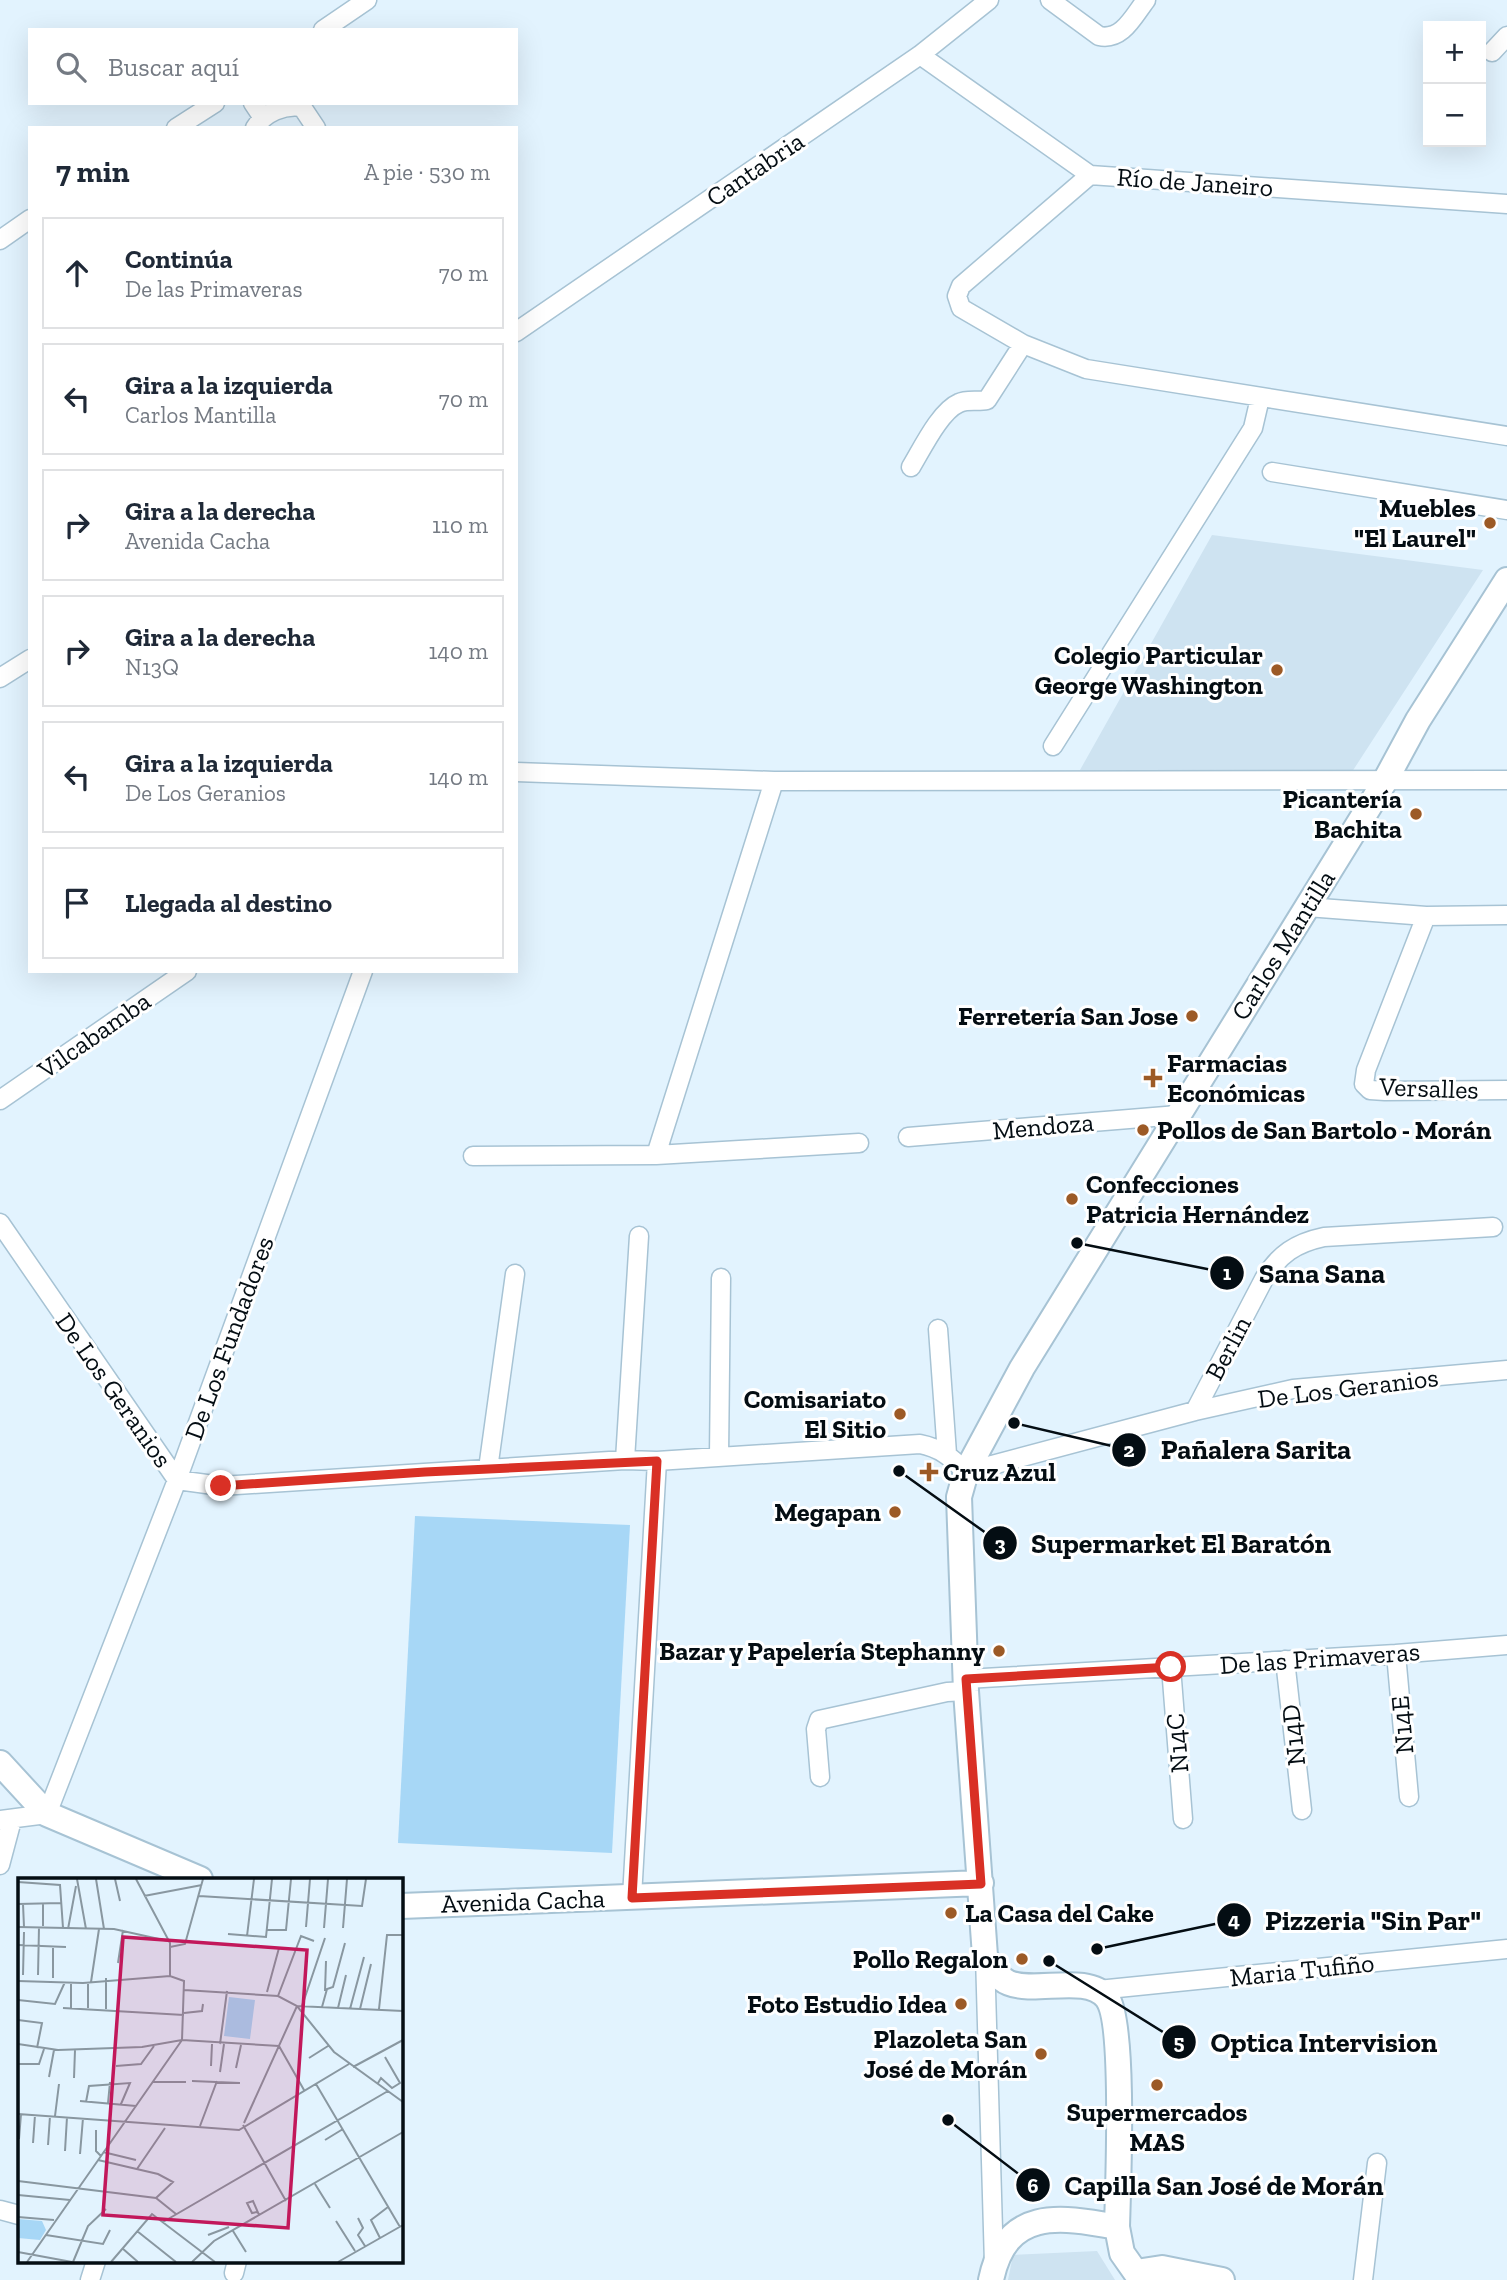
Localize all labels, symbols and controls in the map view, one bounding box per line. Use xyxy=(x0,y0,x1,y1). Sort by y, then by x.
map controls xyxy=(1423,21,1486,147)
button: + xyxy=(1423,21,1486,84)
search box xyxy=(28,28,518,105)
icon: search xyxy=(52,48,90,86)
text: Buscar aquí xyxy=(108,51,239,83)
button: − xyxy=(1423,84,1486,147)
street label: Cantabria xyxy=(700,124,810,213)
text: 7 min xyxy=(56,154,130,190)
text: A pie · 530 m xyxy=(364,158,490,186)
street label: Río de Janeiro xyxy=(1116,161,1274,203)
text: Continúa xyxy=(125,243,233,275)
icon: ahead xyxy=(58,254,96,292)
text: 70 m xyxy=(439,259,488,287)
text: De las Primaveras xyxy=(125,275,303,303)
text: Gira a la izquierda xyxy=(125,369,333,401)
icon: left xyxy=(58,380,96,418)
text: 70 m xyxy=(439,385,488,413)
text: Carlos Mantilla xyxy=(125,401,276,429)
place label: Muebles "El Laurel" xyxy=(1354,492,1476,554)
text: Gira a la derecha xyxy=(125,495,315,527)
icon: right xyxy=(58,506,96,544)
text: 110 m xyxy=(432,511,488,539)
marker: Muebles "El Laurel" xyxy=(1482,515,1498,531)
text: Avenida Cacha xyxy=(125,527,270,555)
text: Gira a la derecha xyxy=(125,621,315,653)
icon: right xyxy=(58,632,96,670)
text: 140 m xyxy=(428,637,488,665)
place label: Colegio Particular George Washington xyxy=(1035,639,1264,701)
text: N13Q xyxy=(125,653,179,681)
marker: Colegio Particular George Washington xyxy=(1269,662,1285,678)
text: Gira a la izquierda xyxy=(125,747,333,779)
icon: left xyxy=(58,758,96,796)
text: 140 m xyxy=(428,763,488,791)
text: De Los Geranios xyxy=(125,779,286,807)
place label: Picantería Bachita xyxy=(1283,783,1402,845)
marker: Picantería Bachita xyxy=(1408,806,1424,822)
street label: Carlos Mantilla xyxy=(1224,864,1342,1026)
icon: arrive xyxy=(58,884,96,922)
text: Llegada al destino xyxy=(125,887,332,919)
street label: Vilcabamba xyxy=(31,984,157,1086)
place label: Ferretería San Jose xyxy=(958,1000,1178,1032)
marker: Ferretería San Jose xyxy=(1184,1008,1200,1024)
place label: Farmacias Económicas xyxy=(1167,1047,1305,1109)
marker: Farmacias Económicas xyxy=(1145,1070,1161,1086)
street label: Versalles xyxy=(1378,1070,1479,1106)
street label: Mendoza xyxy=(991,1106,1095,1146)
place label: Pollos de San Bartolo - Morán xyxy=(1157,1114,1492,1146)
marker: Pollos de San Bartolo - Morán xyxy=(1135,1122,1151,1138)
place label: Confecciones Patricia Hernández xyxy=(1086,1168,1309,1230)
marker: Confecciones Patricia Hernández xyxy=(1064,1191,1080,1207)
street label: De Los Fundadores xyxy=(177,1232,281,1444)
callout: Sana Sana xyxy=(1210,1248,1399,1297)
text: Sana Sana xyxy=(1259,1257,1385,1290)
text: 1 xyxy=(1223,1260,1232,1285)
street label: De Los Geranios xyxy=(49,1306,179,1474)
street label: Berlin xyxy=(1198,1310,1258,1385)
street label: De Los Geranios xyxy=(1256,1361,1440,1415)
place label: Comisariato El Sitio xyxy=(744,1383,886,1445)
marker: Comisariato El Sitio xyxy=(892,1406,908,1422)
callout: Pañalera Sarita xyxy=(1111,1425,1365,1474)
text: Pañalera Sarita xyxy=(1161,1433,1351,1466)
text: 2 xyxy=(1123,1437,1135,1462)
place label: Cruz Azul xyxy=(943,1456,1056,1488)
marker: Cruz Azul xyxy=(921,1464,937,1480)
route end xyxy=(205,1470,236,1501)
place label: Megapan xyxy=(774,1496,882,1528)
marker: Megapan xyxy=(887,1504,903,1520)
callout: Supermarket El Baratón xyxy=(982,1519,1346,1568)
text: Supermarket El Baratón xyxy=(1031,1527,1332,1560)
text: 3 xyxy=(994,1531,1006,1556)
place label: Bazar y Papelería Stephanny xyxy=(659,1635,985,1667)
street label: De las Primaveras xyxy=(1219,1635,1421,1681)
marker: Bazar y Papelería Stephanny xyxy=(991,1643,1007,1659)
route start xyxy=(1155,1651,1186,1682)
street label: N14E xyxy=(1384,1694,1420,1756)
street label: N14D xyxy=(1274,1703,1312,1767)
street label: N14C xyxy=(1158,1712,1196,1774)
inset map xyxy=(18,1878,402,2262)
street label: Avenida Cacha xyxy=(440,1882,606,1920)
callout: Pizzeria "Sin Par" xyxy=(1216,1896,1495,1945)
place label: La Casa del Cake xyxy=(965,1897,1154,1929)
text: Pizzeria "Sin Par" xyxy=(1265,1904,1481,1937)
marker: La Casa del Cake xyxy=(943,1905,959,1921)
text: 4 xyxy=(1228,1907,1240,1932)
place label: Pollo Regalon xyxy=(853,1943,1009,1975)
street label: Maria Tufiño xyxy=(1228,1947,1376,1993)
marker: Pollo Regalon xyxy=(1014,1951,1030,1967)
place label: Foto Estudio Idea xyxy=(747,1988,947,2020)
marker: Foto Estudio Idea xyxy=(953,1996,969,2012)
callout: Optica Intervision xyxy=(1162,2018,1452,2067)
place label: Plazoleta San José de Morán xyxy=(863,2023,1028,2085)
text: Optica Intervision xyxy=(1211,2026,1438,2059)
text: 5 xyxy=(1174,2029,1185,2054)
marker: Plazoleta San José de Morán xyxy=(1033,2046,1049,2062)
marker: Supermercados MAS xyxy=(1149,2077,1165,2093)
place label: Supermercados MAS xyxy=(1066,2096,1248,2158)
callout: Capilla San José de Morán xyxy=(1015,2161,1398,2210)
text: Capilla San José de Morán xyxy=(1064,2169,1384,2202)
text: 6 xyxy=(1027,2173,1039,2198)

